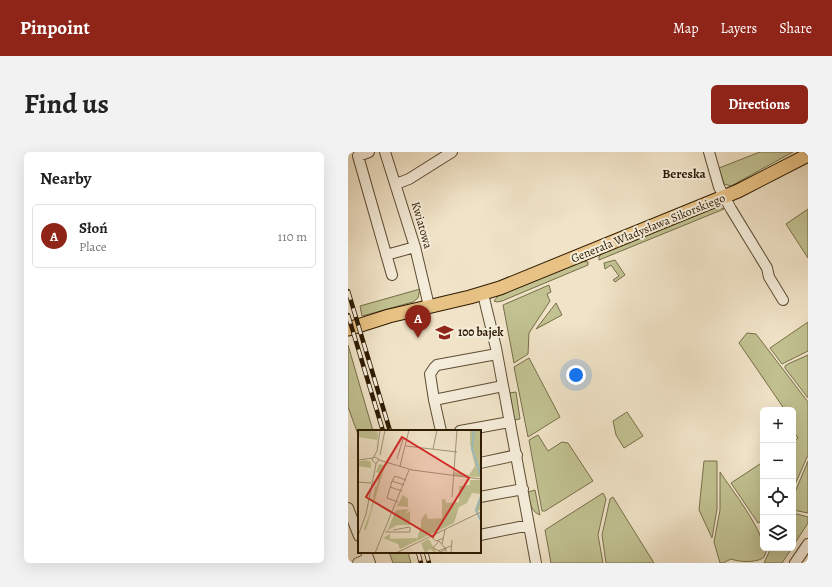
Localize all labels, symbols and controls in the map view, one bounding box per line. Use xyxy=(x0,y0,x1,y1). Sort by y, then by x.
text: Pinpoint xyxy=(20,15,90,41)
text: Map xyxy=(673,19,699,38)
text: Layers xyxy=(721,19,757,38)
text: Share xyxy=(779,19,812,38)
text: Find us xyxy=(24,85,109,123)
button: Directions xyxy=(711,85,808,124)
district label: Bereska xyxy=(662,165,706,182)
text: Nearby xyxy=(40,167,91,190)
street label: Generała Władysława Sikorskiego xyxy=(568,190,728,266)
street label: Kwiatowa xyxy=(408,200,436,251)
text: Słoń xyxy=(79,218,108,238)
text: A xyxy=(50,228,58,245)
text: 110 m xyxy=(278,228,307,245)
text: Place xyxy=(79,238,107,255)
pin: A xyxy=(405,305,431,338)
school or university icon: 100 bajek xyxy=(435,322,455,342)
place label: 100 bajek xyxy=(458,324,504,340)
your location xyxy=(566,365,586,385)
map controls xyxy=(760,407,796,551)
button: + xyxy=(760,407,796,443)
inset map xyxy=(358,430,481,553)
button: − xyxy=(760,443,796,479)
button: locate xyxy=(760,479,796,515)
button: layers xyxy=(760,515,796,551)

